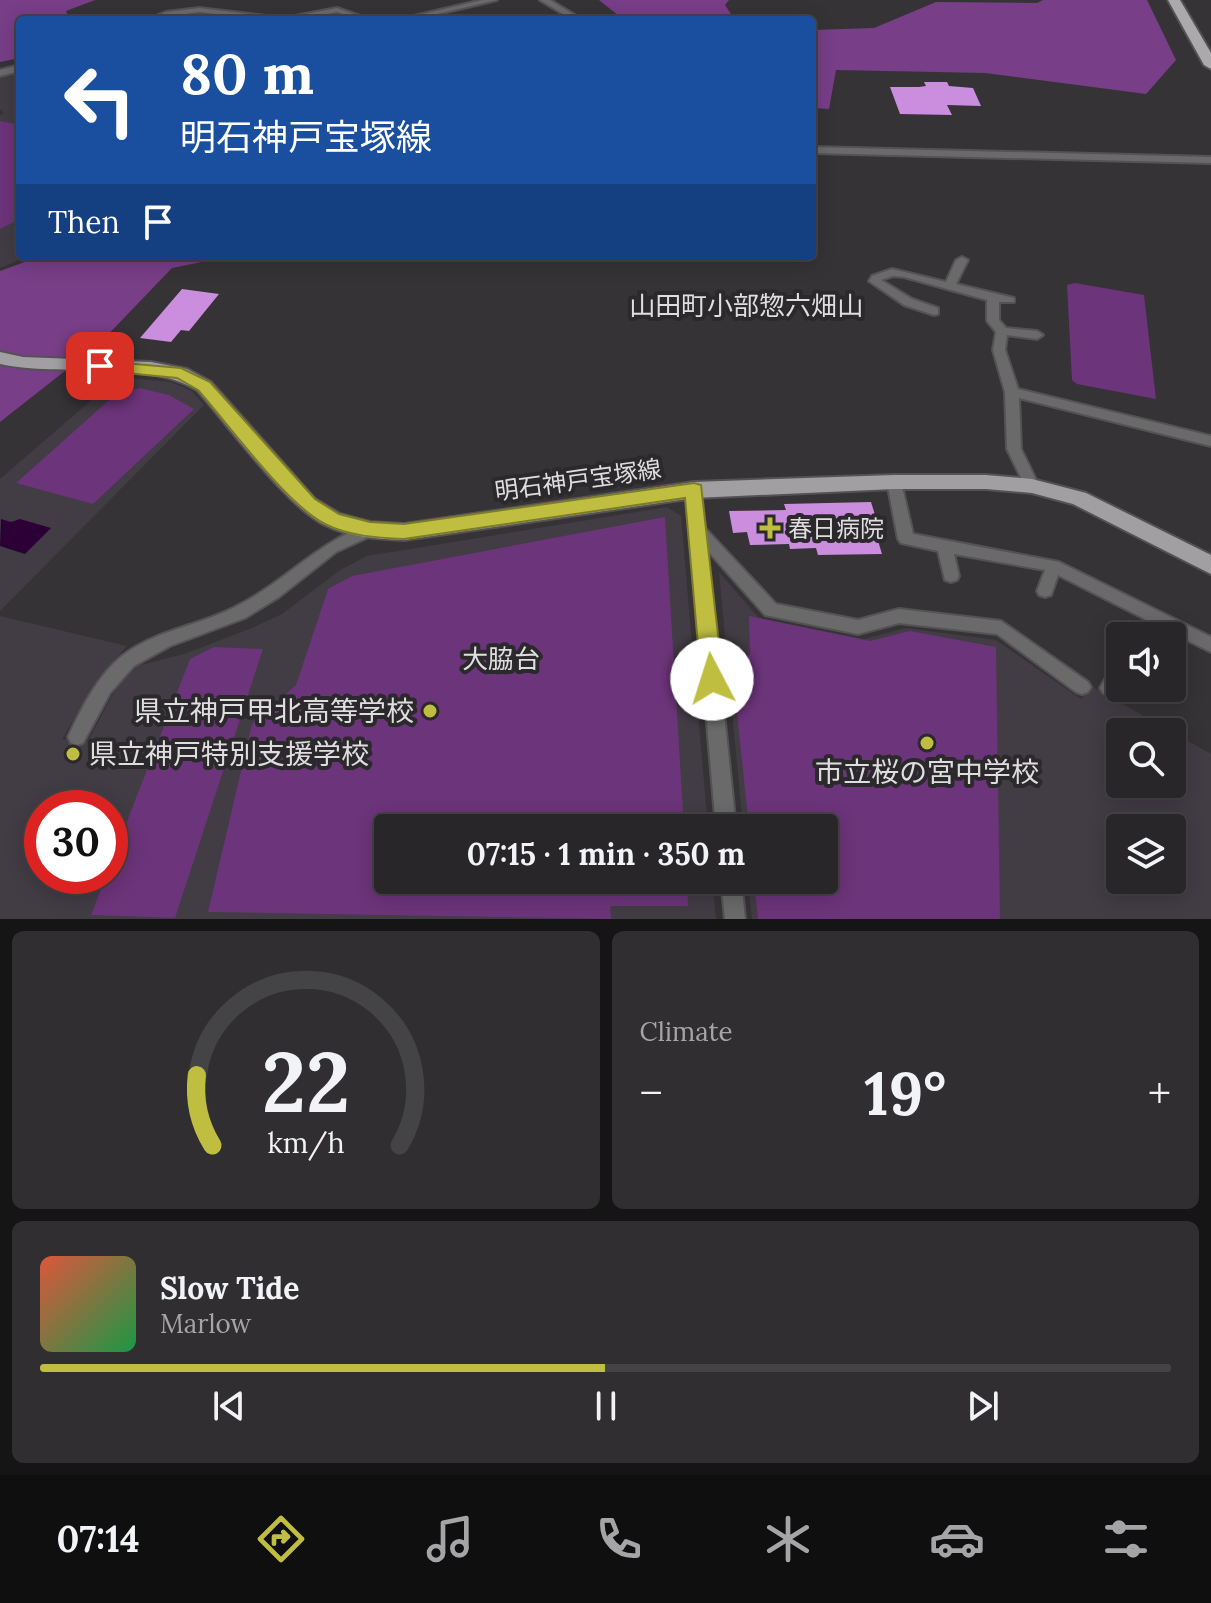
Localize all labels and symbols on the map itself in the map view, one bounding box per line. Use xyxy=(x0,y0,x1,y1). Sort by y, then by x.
district label: 山田町小部惣六畑山 xyxy=(629,289,863,322)
pin xyxy=(66,332,134,400)
street label: 明石神戸宝塚線 xyxy=(493,453,663,507)
place label: 春日病院 xyxy=(788,513,884,544)
marker: 春日病院 xyxy=(759,517,781,539)
position arrow xyxy=(670,637,754,721)
district label: 大脇台 xyxy=(462,642,540,675)
place label: 県立神戸甲北高等学校 xyxy=(134,693,414,729)
marker: 県立神戸甲北高等学校 xyxy=(421,702,439,720)
marker: 市立桜の宮中学校 xyxy=(918,734,936,752)
place label: 県立神戸特別支援学校 xyxy=(89,736,369,772)
marker: 県立神戸特別支援学校 xyxy=(64,745,82,763)
place label: 市立桜の宮中学校 xyxy=(815,754,1039,790)
speed limit sign: 30 xyxy=(24,790,128,894)

